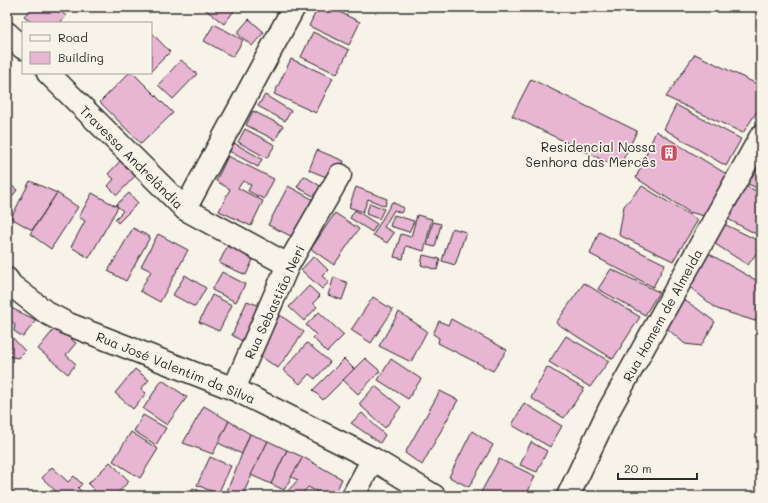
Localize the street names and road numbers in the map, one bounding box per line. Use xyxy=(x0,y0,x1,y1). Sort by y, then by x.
street label: Travessa Andrelândia xyxy=(77,102,187,212)
street label: Rua Sebastião Neri xyxy=(240,242,308,362)
street label: Rua Homem de Almeida xyxy=(618,246,706,384)
street label: Rua José Valentim da Silva xyxy=(94,327,258,407)

